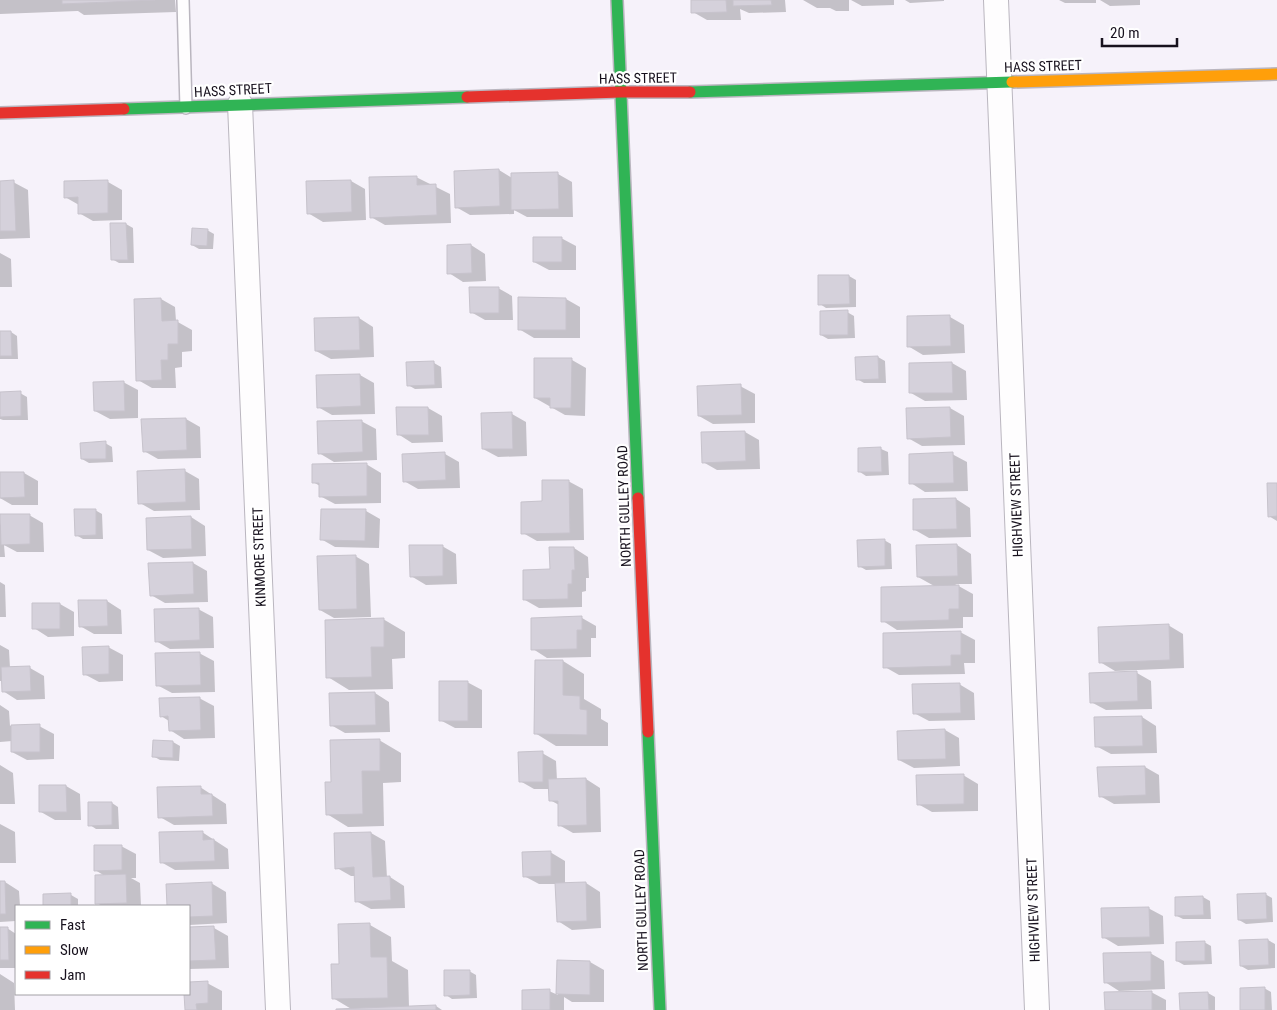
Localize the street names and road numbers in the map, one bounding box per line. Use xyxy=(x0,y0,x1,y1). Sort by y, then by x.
street label: HASS STREET xyxy=(1004,57,1082,75)
street label: HASS STREET xyxy=(599,69,677,87)
street label: HASS STREET xyxy=(194,80,272,100)
street label: NORTH GULLEY ROAD xyxy=(614,445,634,567)
street label: HIGHVIEW STREET xyxy=(1006,452,1026,558)
street label: KINMORE STREET xyxy=(249,507,269,607)
street label: NORTH GULLEY ROAD xyxy=(631,849,651,971)
street label: HIGHVIEW STREET xyxy=(1023,857,1043,963)

